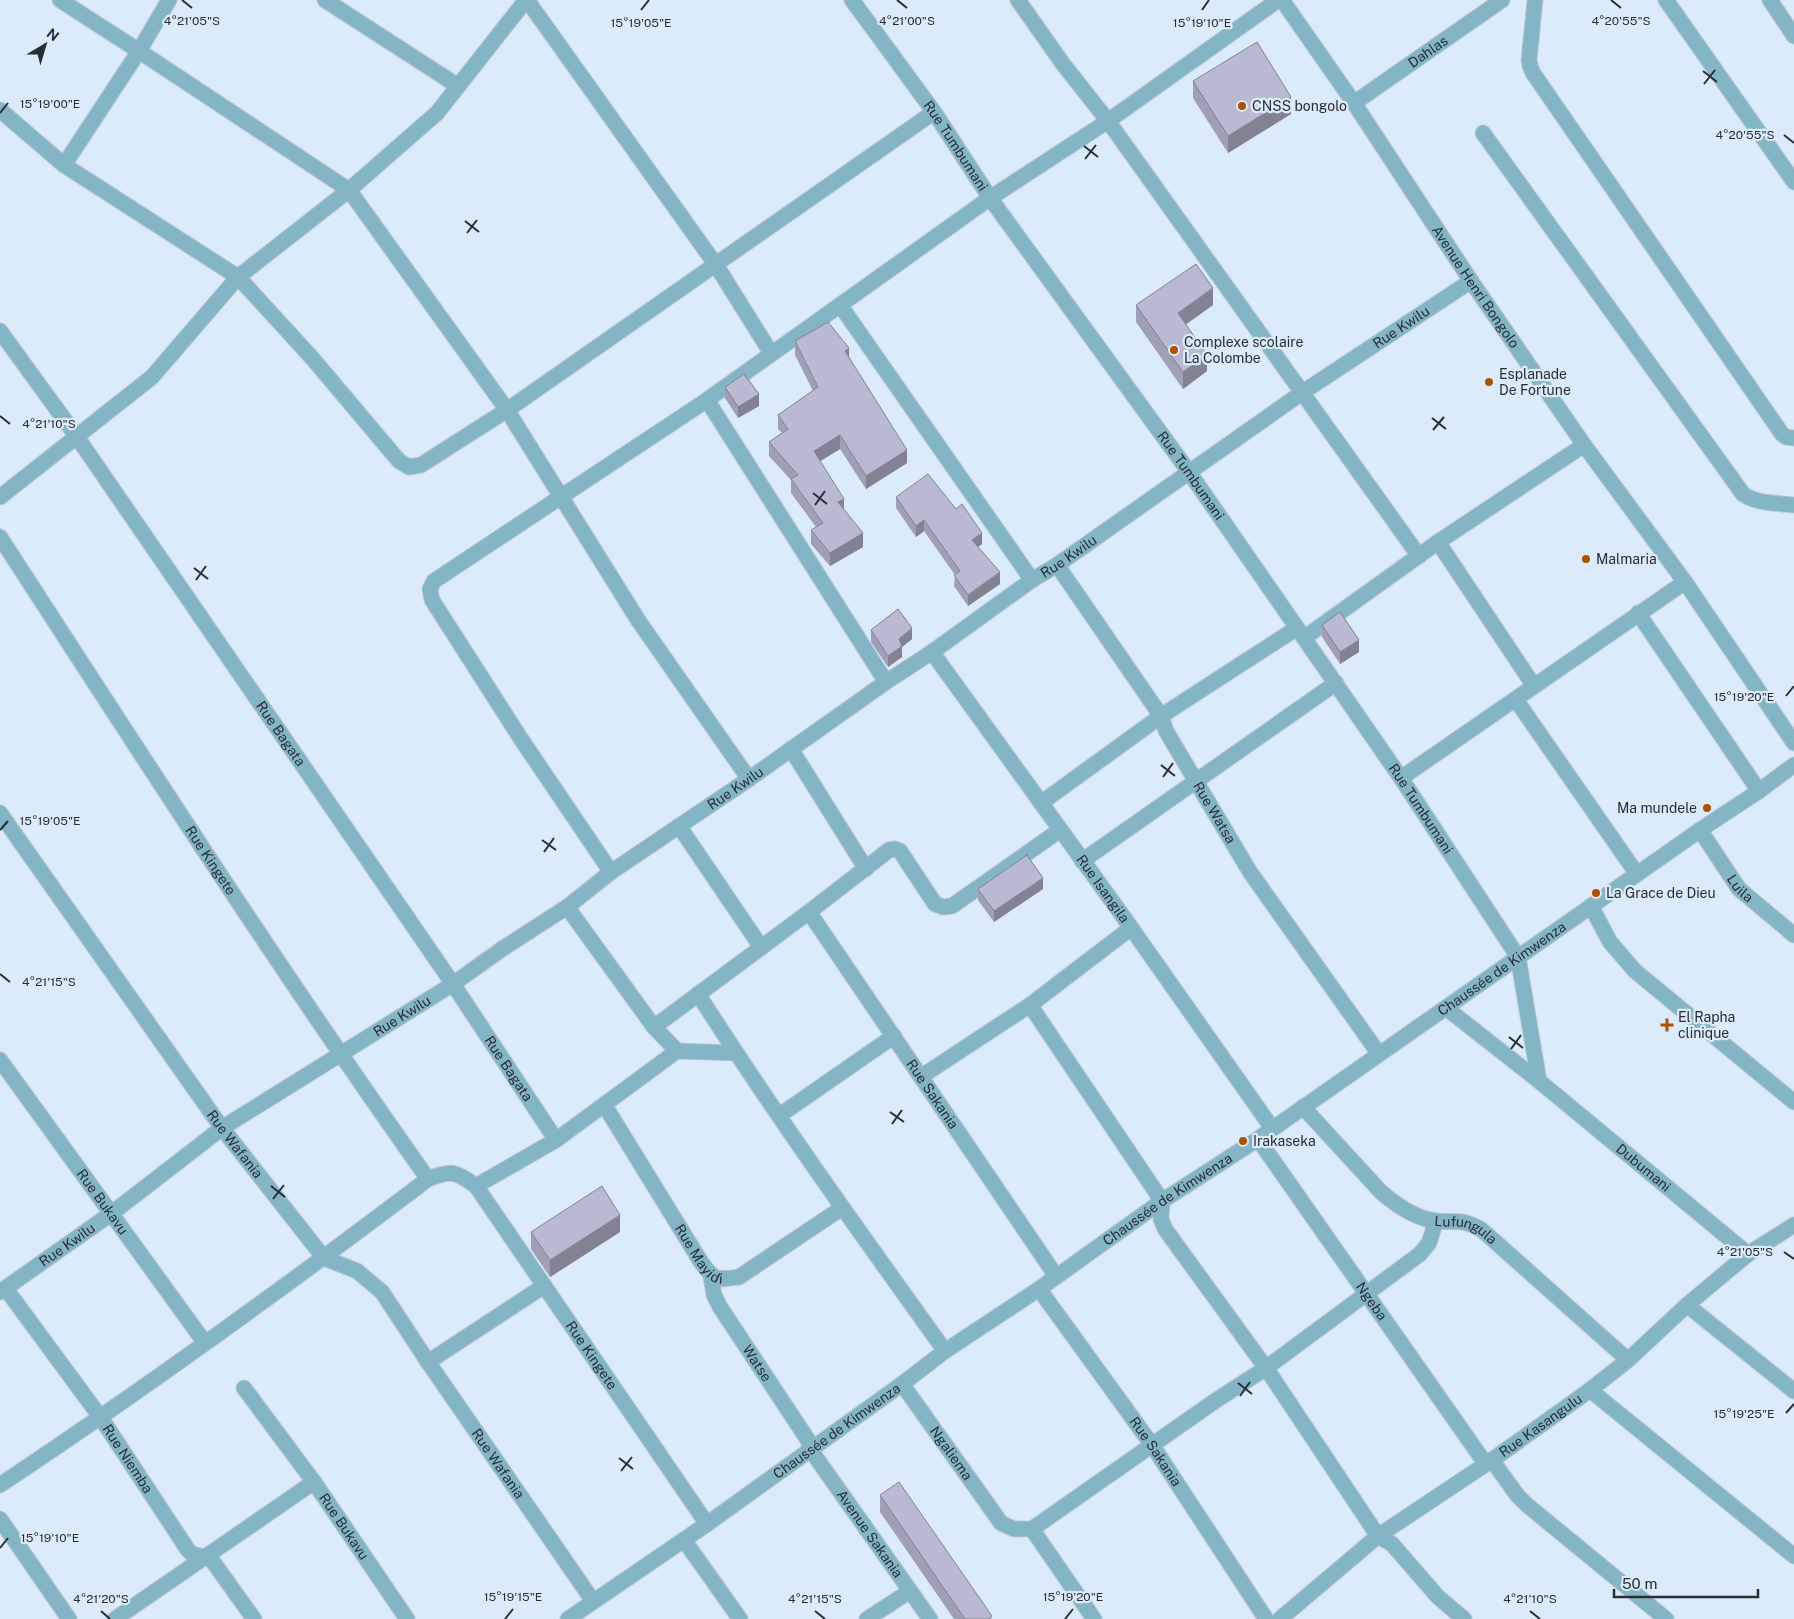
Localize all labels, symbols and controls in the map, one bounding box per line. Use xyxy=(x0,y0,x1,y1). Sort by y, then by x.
text: 4°21'05"S xyxy=(164,14,220,28)
text: 4°21'00"S xyxy=(879,14,935,28)
text: 4°20'55"S xyxy=(1591,14,1651,28)
text: 15°19'05"E xyxy=(610,16,672,30)
text: 15°19'10"E xyxy=(1173,16,1231,30)
north arrow xyxy=(20,20,70,70)
text: N xyxy=(44,25,62,44)
street label: Dahlas xyxy=(1405,32,1451,71)
text: 15°19'00"E xyxy=(20,97,80,111)
street label: Rue Tumbumani xyxy=(920,98,991,194)
place label: CNSS bongolo xyxy=(1252,98,1347,114)
marker: CNSS bongolo xyxy=(1236,100,1248,112)
text: 4°20'55"S xyxy=(1715,128,1775,142)
street label: Avenue Henri Bongolo xyxy=(1429,223,1523,351)
street label: Rue Kwilu xyxy=(1370,303,1432,352)
place label: Complexe scolaire La Colombe xyxy=(1184,334,1304,366)
marker: Complexe scolaire La Colombe xyxy=(1168,344,1180,356)
place label: Esplanade De Fortune xyxy=(1499,366,1571,398)
marker: Esplanade De Fortune xyxy=(1483,376,1495,388)
text: 4°21'10"S xyxy=(22,417,76,431)
street label: Rue Tumbumani xyxy=(1154,428,1228,523)
street label: Rue Kwilu xyxy=(1038,532,1100,581)
place label: Malmaria xyxy=(1596,551,1657,567)
marker: Malmaria xyxy=(1580,553,1592,565)
text: 15°19'20"E xyxy=(1714,690,1774,704)
street label: Rue Bagata xyxy=(253,698,309,769)
street label: Rue Tumbumani xyxy=(1386,761,1456,857)
street label: Rue Kwilu xyxy=(704,763,766,813)
street label: Rue Watsa xyxy=(1190,779,1239,846)
place label: Ma mundele xyxy=(1617,800,1697,816)
marker: Ma mundele xyxy=(1701,802,1713,814)
text: 15°19'05"E xyxy=(19,814,81,828)
street label: Rue Kingete xyxy=(182,823,239,898)
street label: Rue Isangila xyxy=(1073,852,1133,926)
street label: Luila xyxy=(1724,872,1757,906)
place label: La Grace de Dieu xyxy=(1606,885,1716,901)
marker: La Grace de Dieu xyxy=(1590,887,1602,899)
street label: Chaussée de Kimwenza xyxy=(1434,918,1569,1019)
text: 4°21'15"S xyxy=(22,975,76,989)
street label: Rue Kwilu xyxy=(370,992,433,1040)
place label: El Rapha clinique xyxy=(1678,1009,1735,1041)
marker: El Rapha clinique xyxy=(1660,1018,1674,1032)
street label: Rue Bagata xyxy=(481,1033,536,1104)
street label: Rue Sakania xyxy=(903,1056,962,1132)
street label: Rue Wafania xyxy=(204,1107,266,1181)
place label: Irakaseka xyxy=(1253,1133,1316,1149)
marker: Irakaseka xyxy=(1237,1135,1249,1147)
street label: Dubumani xyxy=(1613,1140,1674,1195)
street label: Chaussée de Kimwenza xyxy=(1100,1150,1235,1249)
street label: Rue Bukavu xyxy=(74,1166,132,1238)
street label: Lufungula xyxy=(1434,1213,1500,1248)
street label: Rue Kwilu xyxy=(36,1220,98,1270)
street label: Rue Mayidi xyxy=(672,1221,723,1287)
text: 4°21'05"S xyxy=(1717,1245,1773,1259)
street label: Ngeba xyxy=(1353,1279,1390,1323)
street label: Rue Kingete xyxy=(563,1318,621,1393)
street label: Watse xyxy=(739,1342,775,1385)
street label: Chaussée de Kimwenza xyxy=(770,1380,903,1482)
street label: Rue Kasangulu xyxy=(1496,1390,1585,1460)
text: 15°19'25"E xyxy=(1714,1407,1774,1421)
street label: Rue Sakania xyxy=(1126,1414,1185,1489)
street label: Rue Niemba xyxy=(99,1421,156,1496)
street label: Ngaliema xyxy=(927,1423,976,1483)
street label: Rue Wafania xyxy=(468,1426,528,1502)
street label: Avenue Sakania xyxy=(833,1487,906,1580)
street label: Rue Bukavu xyxy=(316,1490,372,1563)
text: 15°19'10"E xyxy=(21,1531,79,1545)
scale bar xyxy=(1614,1566,1758,1598)
text: 50 m xyxy=(1622,1575,1657,1592)
text: 15°19'15"E xyxy=(484,1590,542,1604)
text: 15°19'20"E xyxy=(1043,1590,1103,1604)
text: 4°21'20"S xyxy=(73,1592,129,1606)
text: 4°21'15"S xyxy=(788,1592,842,1606)
text: 4°21'10"S xyxy=(1503,1592,1557,1606)

